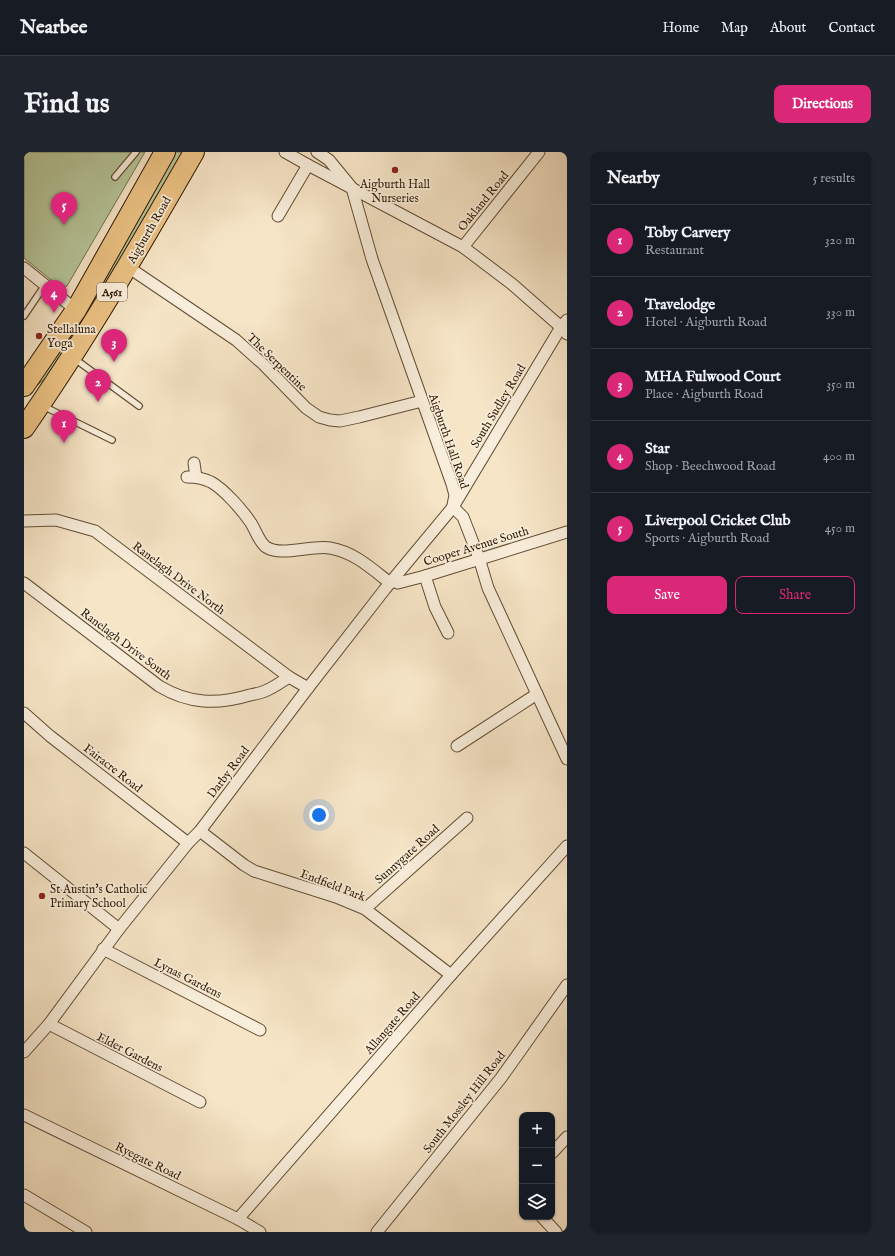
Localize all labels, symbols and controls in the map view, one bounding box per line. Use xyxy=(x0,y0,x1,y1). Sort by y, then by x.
text: Nearbee xyxy=(20,16,87,40)
text: Home xyxy=(663,19,699,37)
text: Map xyxy=(721,19,748,37)
text: About xyxy=(770,19,806,37)
text: Contact xyxy=(828,19,875,37)
button: Directions xyxy=(774,85,871,123)
text: Find us xyxy=(24,87,110,122)
marker: Aigburth Hall Nurseries xyxy=(390,165,400,175)
street label: Oakland Road xyxy=(455,168,512,234)
text: Nearby xyxy=(607,168,660,189)
text: 5 results xyxy=(813,170,855,187)
place label: Aigburth Hall Nurseries xyxy=(359,177,431,206)
pin: 5 xyxy=(51,192,77,225)
street label: Aigburth Road xyxy=(124,193,175,267)
text: Toby Carvery xyxy=(645,223,730,242)
text: 1 xyxy=(618,232,622,249)
text: 320 m xyxy=(825,232,855,249)
text: Restaurant xyxy=(645,242,704,259)
pin: 4 xyxy=(41,280,67,313)
road number: A561 xyxy=(97,283,127,301)
text: Travelodge xyxy=(645,295,715,314)
text: 2 xyxy=(617,304,623,321)
text: 330 m xyxy=(826,304,855,321)
text: Hotel · Aigburth Road xyxy=(645,314,767,331)
place label: Stellaluna Yoga xyxy=(47,322,96,351)
pin: 3 xyxy=(101,329,127,362)
street label: The Serpentine xyxy=(243,330,310,396)
marker: Stellaluna Yoga xyxy=(34,331,44,341)
street label: South Sudley Road xyxy=(468,361,530,451)
text: MHA Fulwood Court xyxy=(645,367,781,386)
pin: 2 xyxy=(85,369,111,402)
text: 3 xyxy=(618,376,622,393)
text: 350 m xyxy=(826,376,855,393)
text: Place · Aigburth Road xyxy=(645,386,763,403)
street label: Aigburth Hall Road xyxy=(425,391,472,491)
pin: 1 xyxy=(51,410,77,443)
text: Star xyxy=(645,439,670,458)
text: 4 xyxy=(617,448,623,465)
text: 400 m xyxy=(823,448,855,465)
text: Shop · Beechwood Road xyxy=(645,458,776,475)
text: Liverpool Cricket Club xyxy=(645,511,791,530)
text: 5 xyxy=(618,520,622,537)
text: 450 m xyxy=(825,520,855,537)
street label: Cooper Avenue South xyxy=(422,523,531,571)
text: Sports · Aigburth Road xyxy=(645,530,769,547)
street label: Ranelagh Drive North xyxy=(129,539,228,618)
button: Save xyxy=(607,576,727,614)
button: Share xyxy=(735,576,855,614)
street label: Ranelagh Drive South xyxy=(77,605,175,684)
street label: Fairacre Road xyxy=(80,741,145,796)
street label: Darby Road xyxy=(204,743,253,801)
your location xyxy=(309,805,329,825)
street label: Sunnygate Road xyxy=(372,821,443,887)
street label: Endfield Park xyxy=(298,866,368,905)
place label: St Austin's Catholic Primary School xyxy=(50,882,147,911)
marker: St Austin's Catholic Primary School xyxy=(37,891,47,901)
street label: Lynas Gardens xyxy=(151,955,224,1002)
street label: Allangate Road xyxy=(361,989,424,1058)
street label: Elder Gardens xyxy=(94,1029,165,1076)
street label: South Mossley Hill Road xyxy=(420,1048,509,1156)
map controls xyxy=(519,1112,555,1220)
button: + xyxy=(519,1112,555,1148)
street label: Ryegate Road xyxy=(113,1139,184,1184)
button: − xyxy=(519,1148,555,1184)
button: layers xyxy=(519,1184,555,1220)

